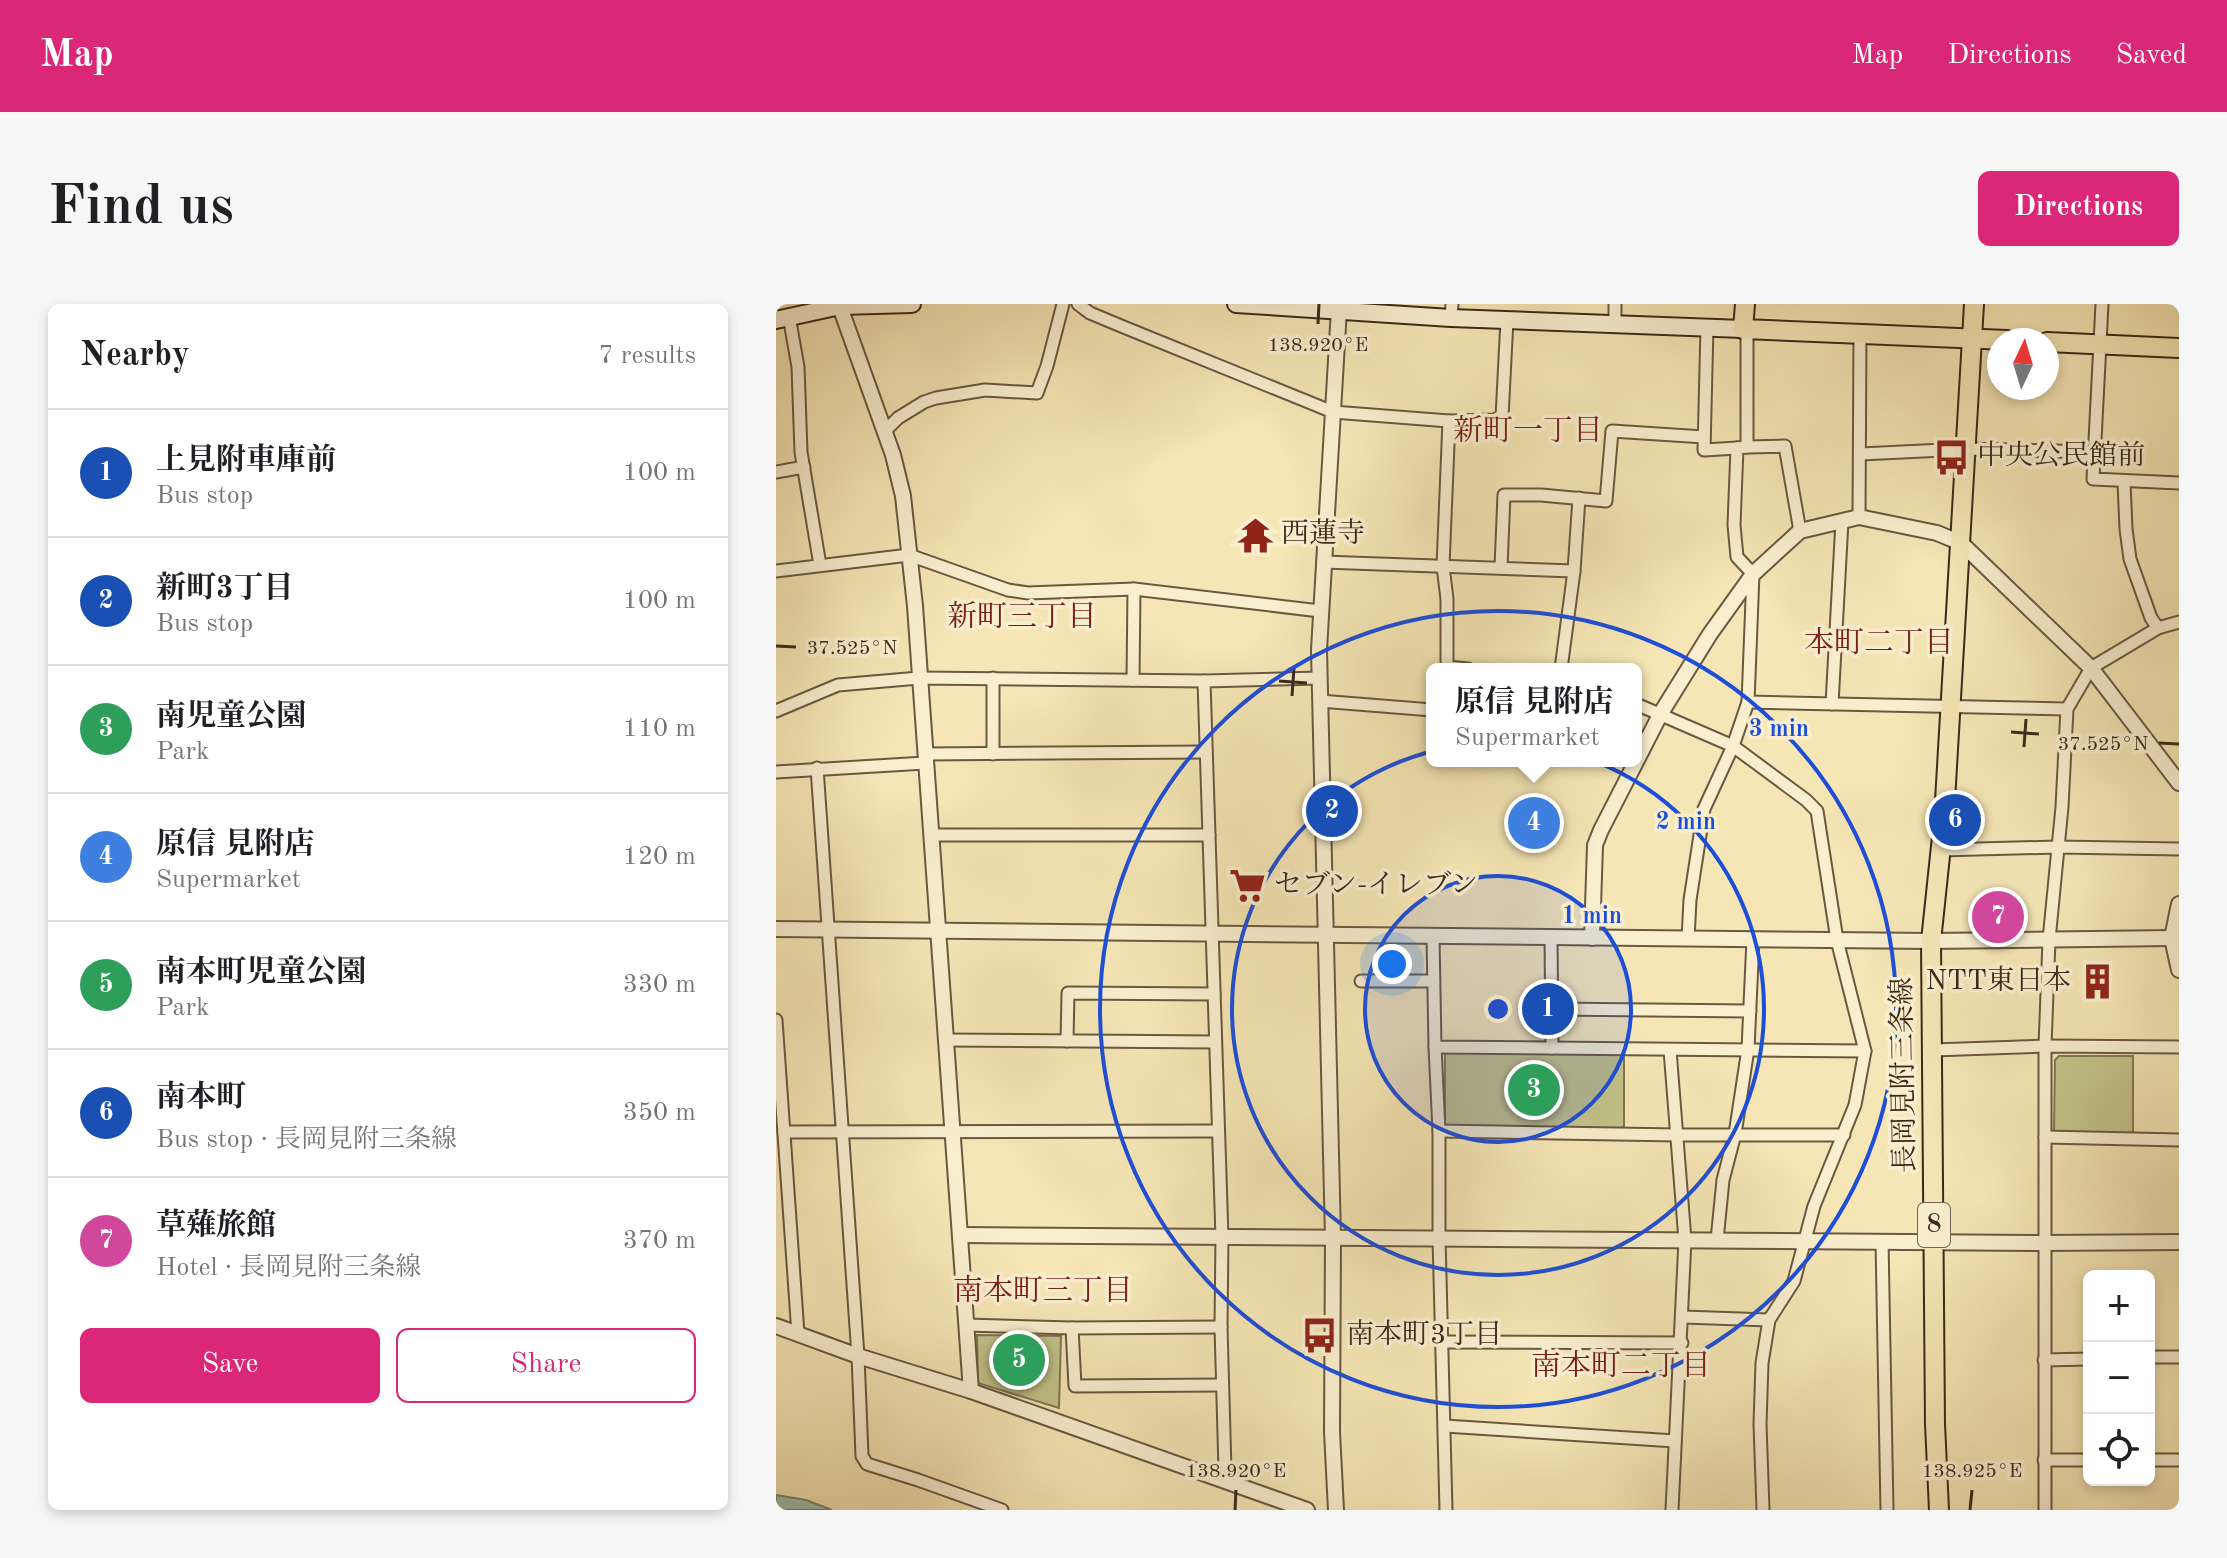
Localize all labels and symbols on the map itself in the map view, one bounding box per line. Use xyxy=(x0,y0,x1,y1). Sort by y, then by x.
north arrow xyxy=(1987,328,2059,400)
text: 138.920°E xyxy=(1268,336,1368,356)
district label: 新町一丁目 xyxy=(1453,415,1603,447)
bus stop icon: 中央公民館前 xyxy=(1932,438,1970,476)
place label: 中央公民館前 xyxy=(1977,440,2145,471)
temple icon: 西蓮寺 xyxy=(1236,516,1274,554)
place label: 西蓮寺 xyxy=(1281,518,1365,549)
district label: 新町三丁目 xyxy=(947,601,1097,633)
district label: 本町二丁目 xyxy=(1804,626,1954,659)
text: 37.525°N xyxy=(807,639,897,659)
text: 3 min xyxy=(1749,718,1809,742)
text: 37.525°N xyxy=(2058,735,2148,755)
pin: 2 xyxy=(1306,781,1358,841)
pin: 6 xyxy=(1929,790,1981,850)
pin: 4 xyxy=(1508,793,1560,853)
text: 2 min xyxy=(1656,811,1716,835)
supermarket icon: セブン-イレブン xyxy=(1229,867,1267,905)
place label: セブン-イレブン xyxy=(1274,870,1478,900)
pin: 7 xyxy=(1972,887,2024,947)
text: 1 min xyxy=(1562,905,1622,929)
your location xyxy=(1372,944,1412,984)
building icon: NTT東日本 xyxy=(2078,963,2116,1001)
place label: NTT東日本 xyxy=(1925,965,2071,996)
street label: 長岡見附三条線 xyxy=(1886,977,1921,1173)
pin: 1 xyxy=(1522,979,1574,1039)
centre of rings xyxy=(1484,995,1512,1023)
pin: 3 xyxy=(1508,1060,1560,1120)
road number: 8 xyxy=(1918,1203,1950,1247)
district label: 南本町三丁目 xyxy=(953,1274,1133,1307)
bus stop icon: 南本町3丁目 xyxy=(1301,1317,1339,1355)
place label: 南本町3丁目 xyxy=(1346,1319,1502,1350)
pin: 5 xyxy=(993,1330,1045,1390)
district label: 南本町二丁目 xyxy=(1531,1349,1711,1382)
text: 138.920°E xyxy=(1186,1462,1286,1482)
text: 138.925°E xyxy=(1922,1462,2022,1482)

